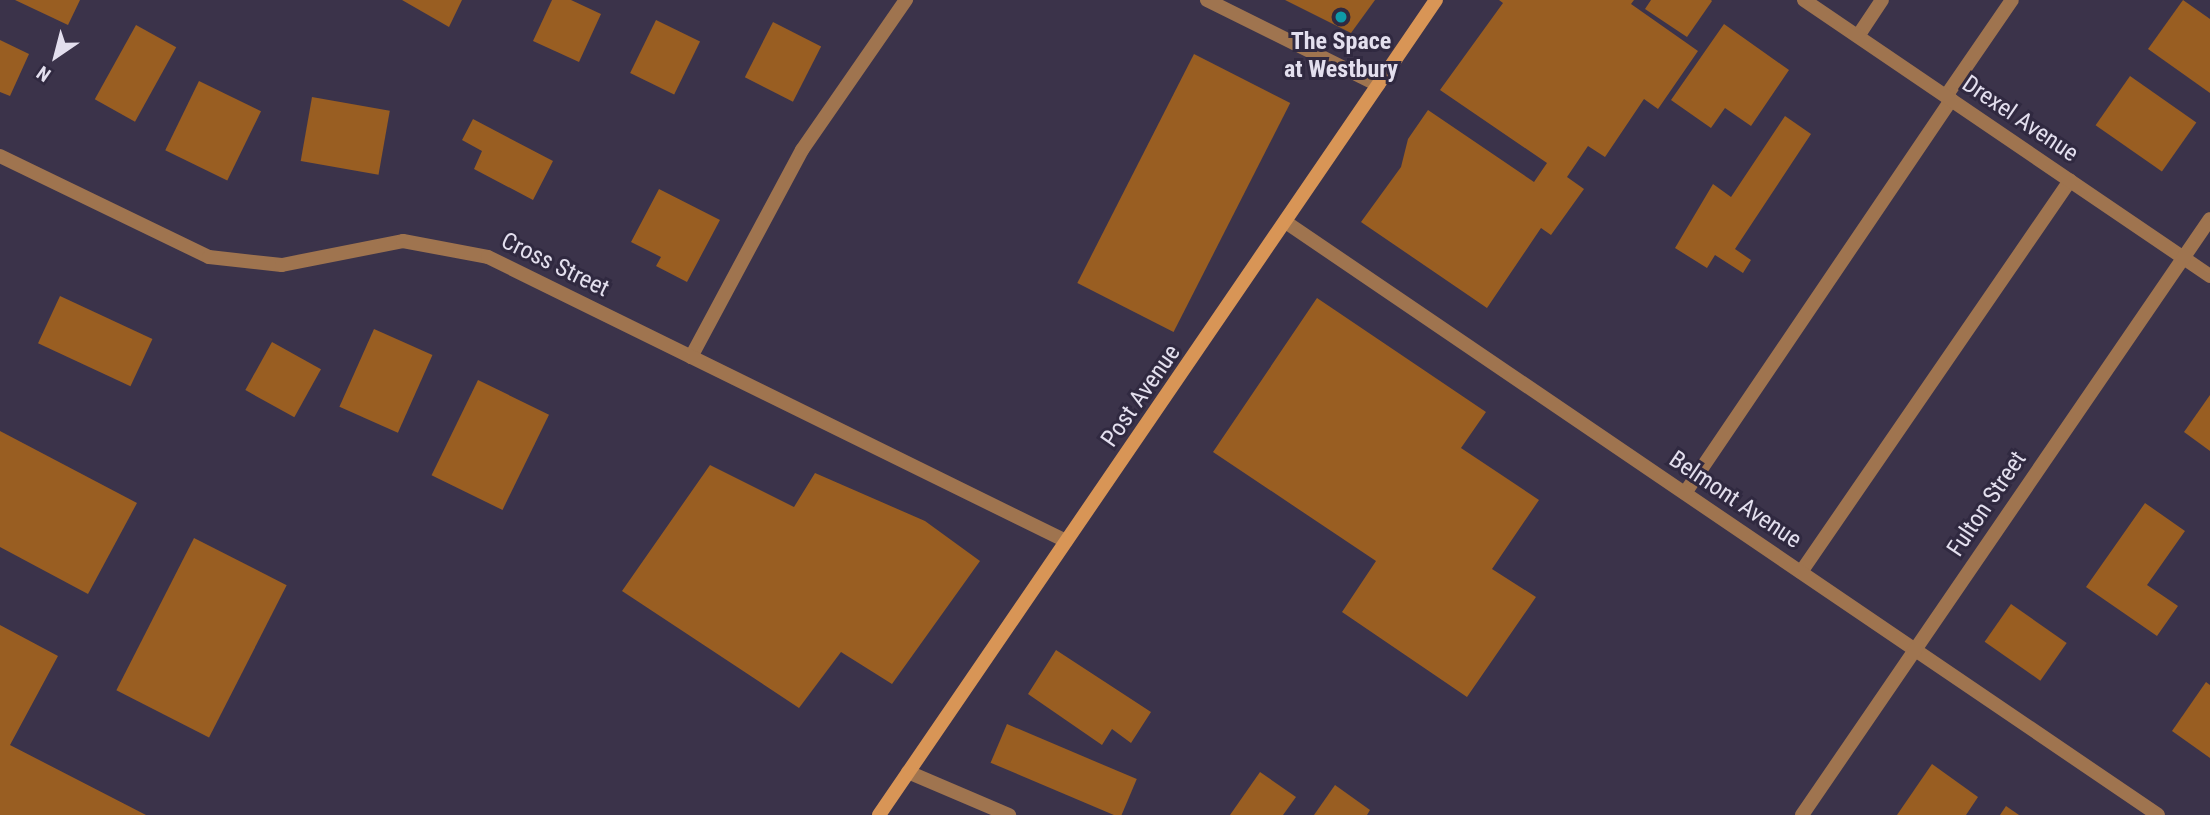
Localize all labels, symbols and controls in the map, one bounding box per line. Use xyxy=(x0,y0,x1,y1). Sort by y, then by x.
marker: The Space at Westbury xyxy=(1333,9,1349,25)
north arrow xyxy=(21,21,91,91)
place label: The Space at Westbury xyxy=(1284,28,1398,84)
text: N xyxy=(32,61,55,86)
street label: Drexel Avenue xyxy=(1957,70,2083,168)
street label: Cross Street xyxy=(496,227,614,303)
street label: Post Avenue xyxy=(1095,339,1187,453)
street label: Belmont Avenue xyxy=(1663,445,1807,555)
street label: Fulton Street xyxy=(1941,446,2033,562)

